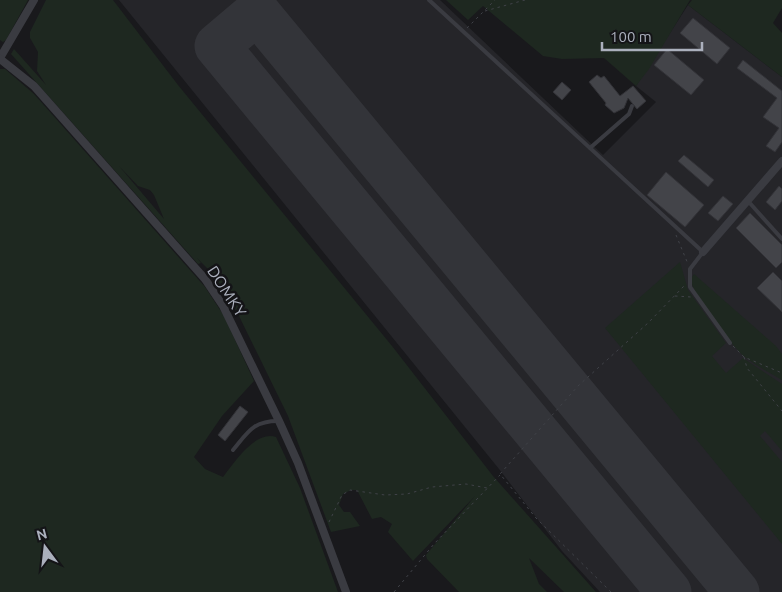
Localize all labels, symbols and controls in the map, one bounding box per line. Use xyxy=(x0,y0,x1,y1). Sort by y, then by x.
scale bar xyxy=(602,20,702,52)
text: 100 m xyxy=(610,28,652,45)
street label: DOMKY xyxy=(204,262,250,320)
north arrow xyxy=(20,522,70,572)
text: N xyxy=(35,525,49,544)

